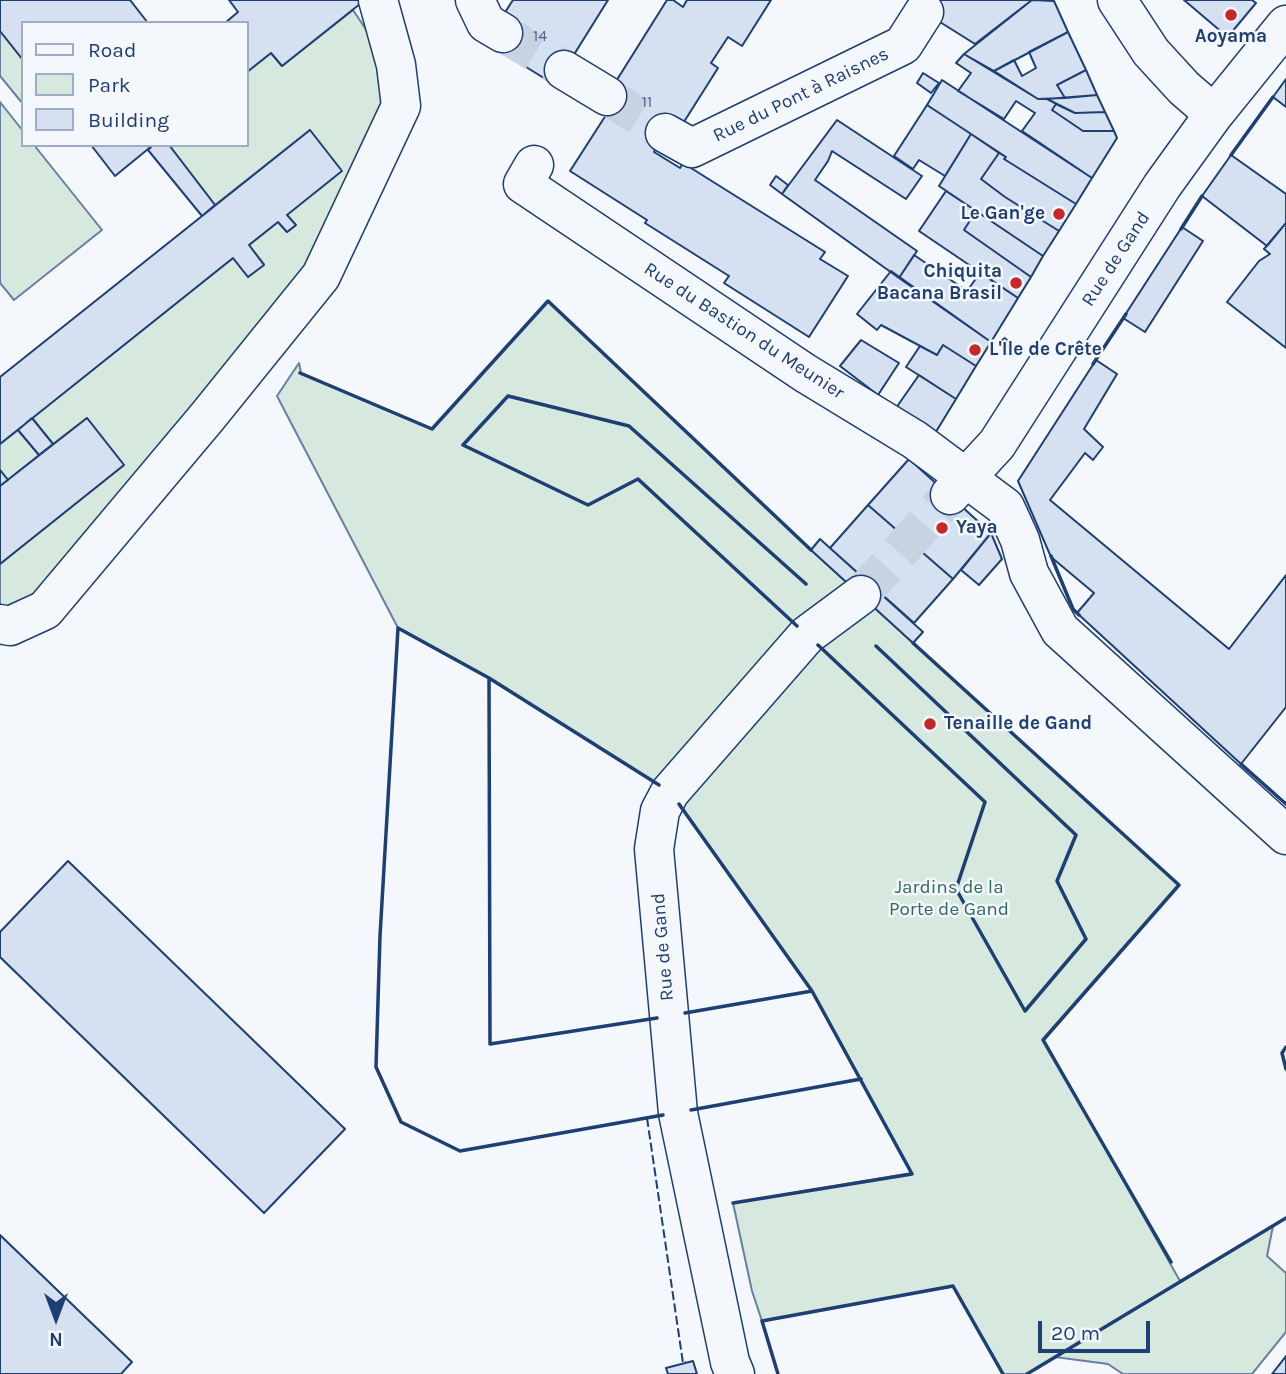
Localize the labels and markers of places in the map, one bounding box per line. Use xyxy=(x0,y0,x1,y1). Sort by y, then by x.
marker: Aoyama xyxy=(1223,7,1239,23)
place label: Aoyama xyxy=(1195,26,1267,48)
place label: Le Gan'ge xyxy=(960,203,1045,225)
marker: Le Gan'ge xyxy=(1051,206,1067,222)
place label: Chiquita Bacana Brasil xyxy=(877,261,1002,305)
marker: Chiquita Bacana Brasil xyxy=(1008,275,1024,291)
place label: L'Île de Crête xyxy=(989,339,1102,361)
marker: L'Île de Crête xyxy=(967,342,983,358)
place label: Yaya xyxy=(956,517,998,539)
marker: Yaya xyxy=(934,520,950,536)
place label: Tenaille de Gand xyxy=(944,713,1092,735)
marker: Tenaille de Gand xyxy=(922,716,938,732)

